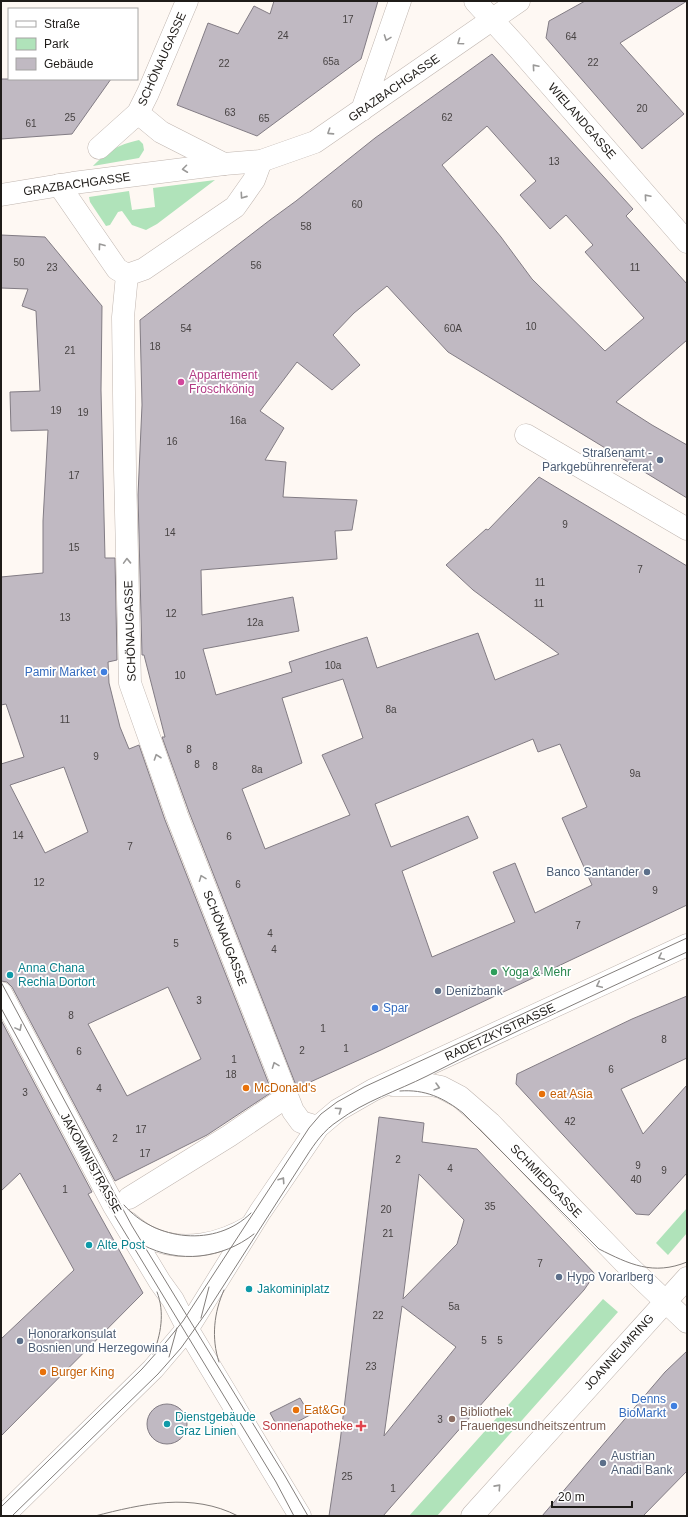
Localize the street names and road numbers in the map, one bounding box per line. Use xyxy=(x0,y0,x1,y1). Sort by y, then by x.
street label: SCHÖNAUGASSE xyxy=(135,10,189,108)
street label: GRAZBACHGASSE xyxy=(346,51,442,125)
street label: WIELANDGASSE xyxy=(545,80,619,162)
street label: GRAZBACHGASSE xyxy=(23,170,131,198)
street label: SCHÖNAUGASSE xyxy=(121,580,139,682)
street label: SCHÖNAUGASSE xyxy=(200,888,250,988)
street label: RADETZKYSTRASSE xyxy=(443,1000,557,1064)
street label: JAKOMINISTRASSE xyxy=(58,1110,124,1216)
street label: SCHMIEDGASSE xyxy=(507,1141,585,1221)
street label: JOANNEUMRING xyxy=(581,1311,657,1393)

